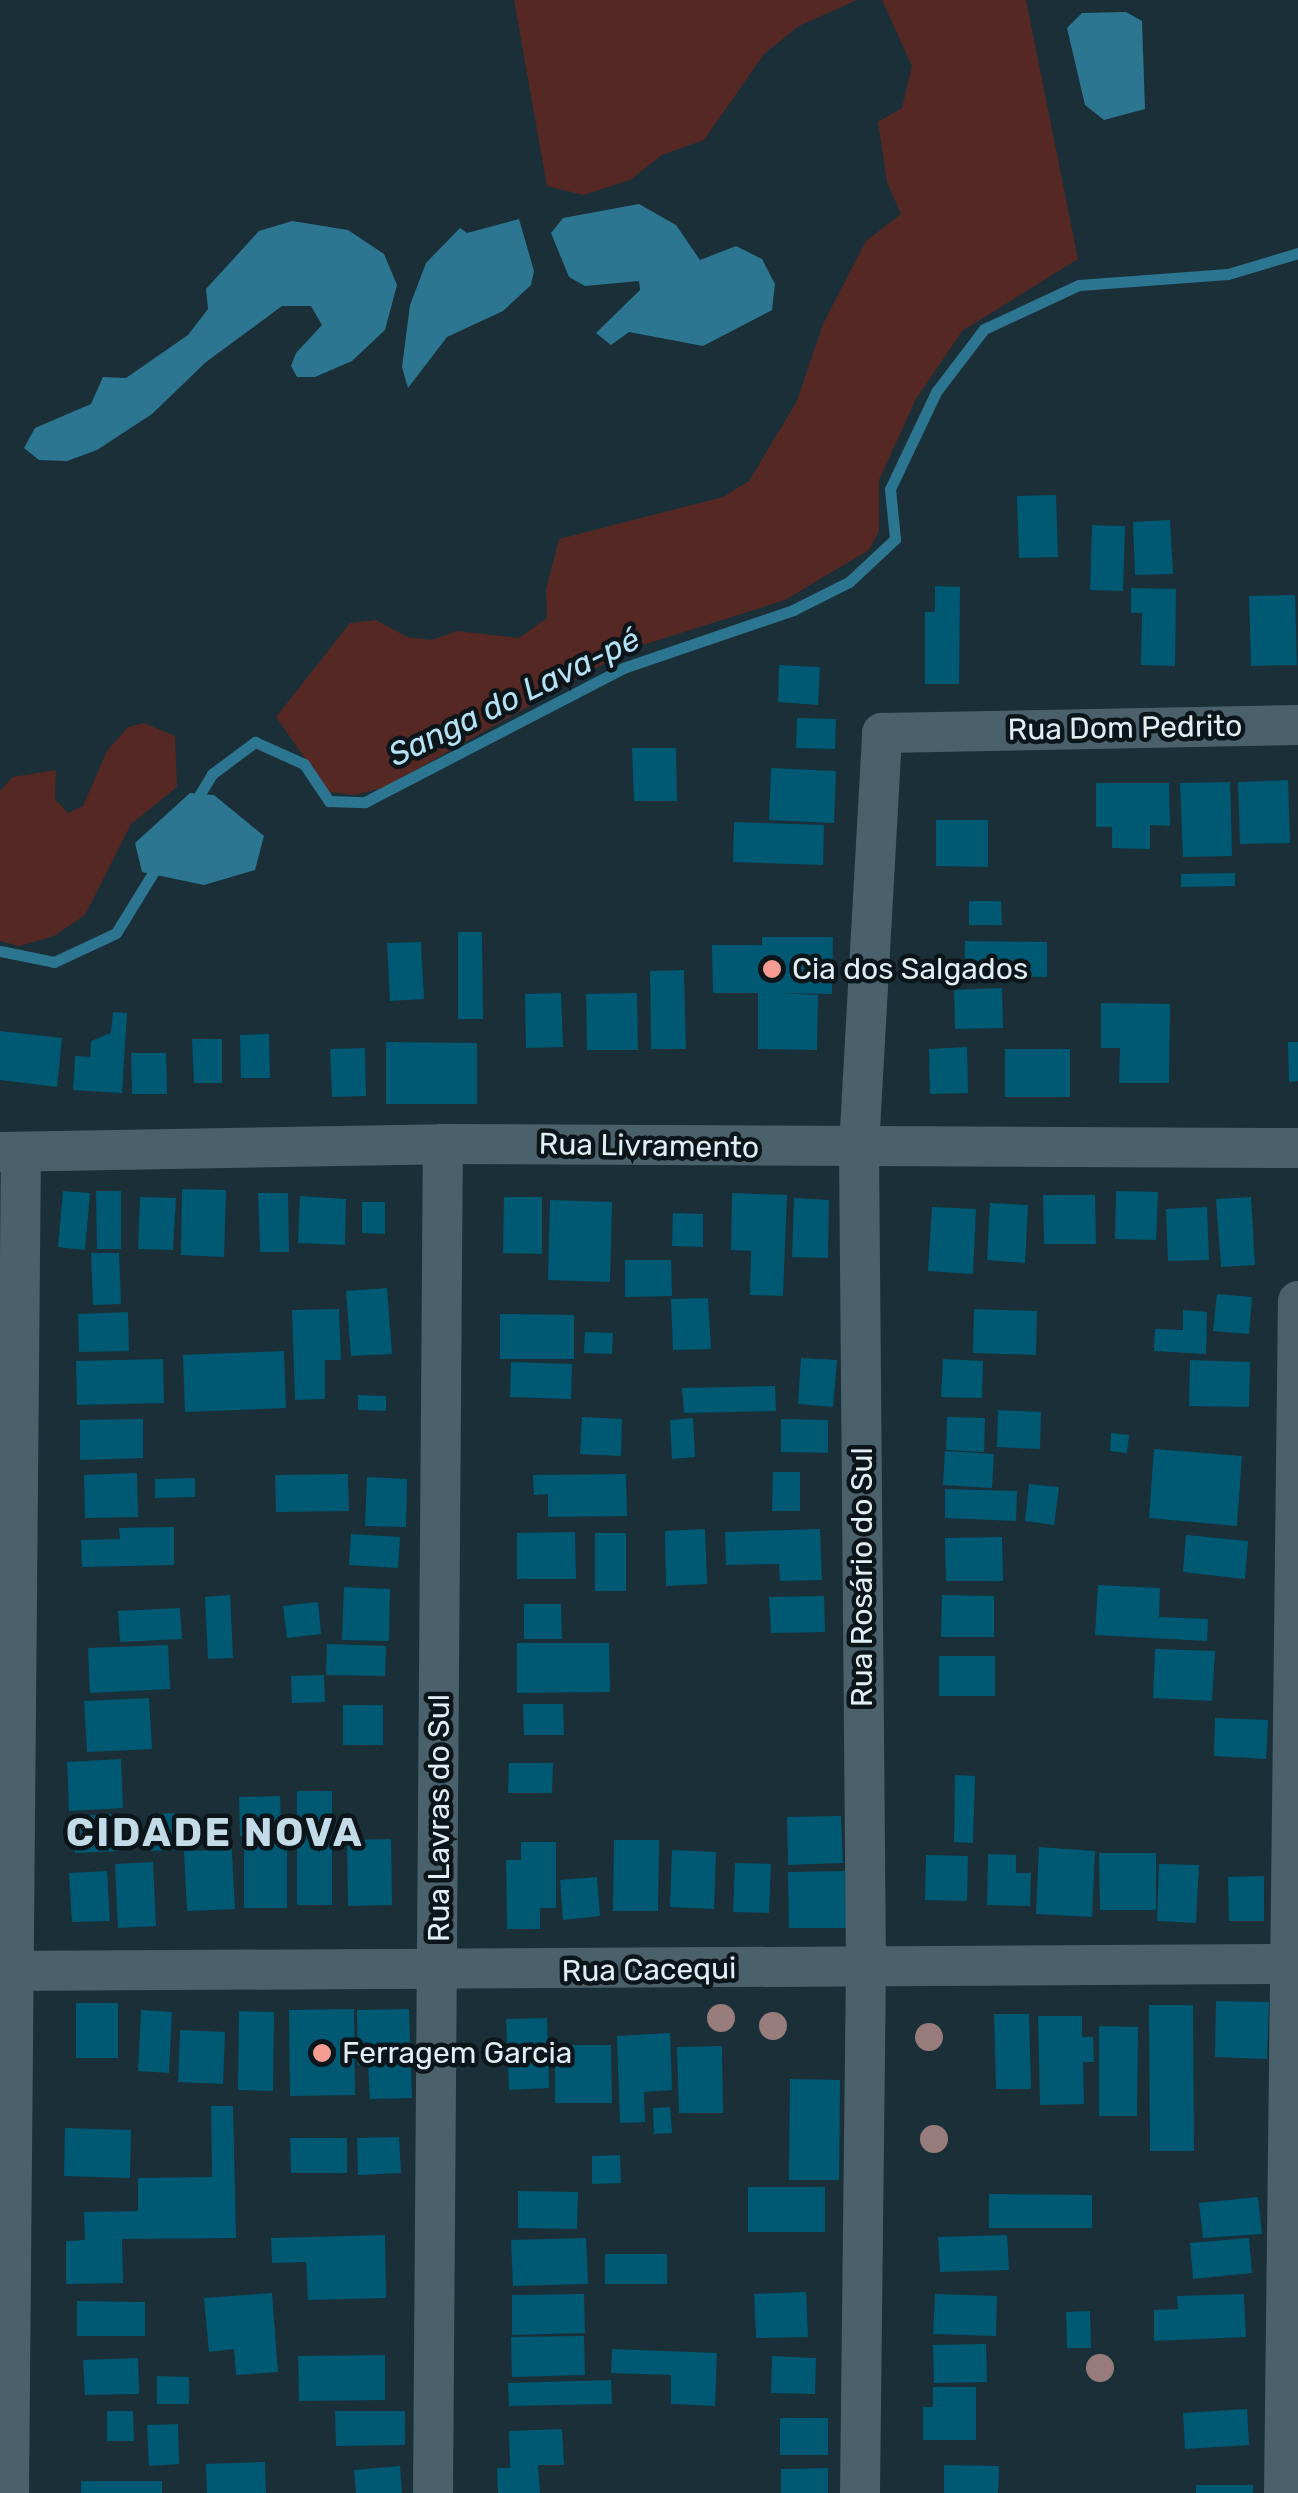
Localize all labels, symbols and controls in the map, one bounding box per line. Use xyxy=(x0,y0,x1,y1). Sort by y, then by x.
water label: Sanga do Lava-pé xyxy=(382,620,646,774)
street label: Rua Dom Pedrito xyxy=(1007,708,1243,748)
place label: Cia dos Salgados xyxy=(792,951,1028,987)
marker: Cia dos Salgados xyxy=(761,958,783,980)
street label: Rua Livramento xyxy=(538,1126,760,1166)
street label: Rua Rosário do Sul xyxy=(844,1447,880,1707)
street label: Rua Lavras do Sul xyxy=(421,1694,457,1942)
district label: CIDADE NOVA xyxy=(66,1809,364,1857)
street label: Rua Cacequi xyxy=(561,1950,737,1990)
place label: Ferragem Garcia xyxy=(342,2035,572,2071)
marker: Ferragem Garcia xyxy=(311,2042,333,2064)

